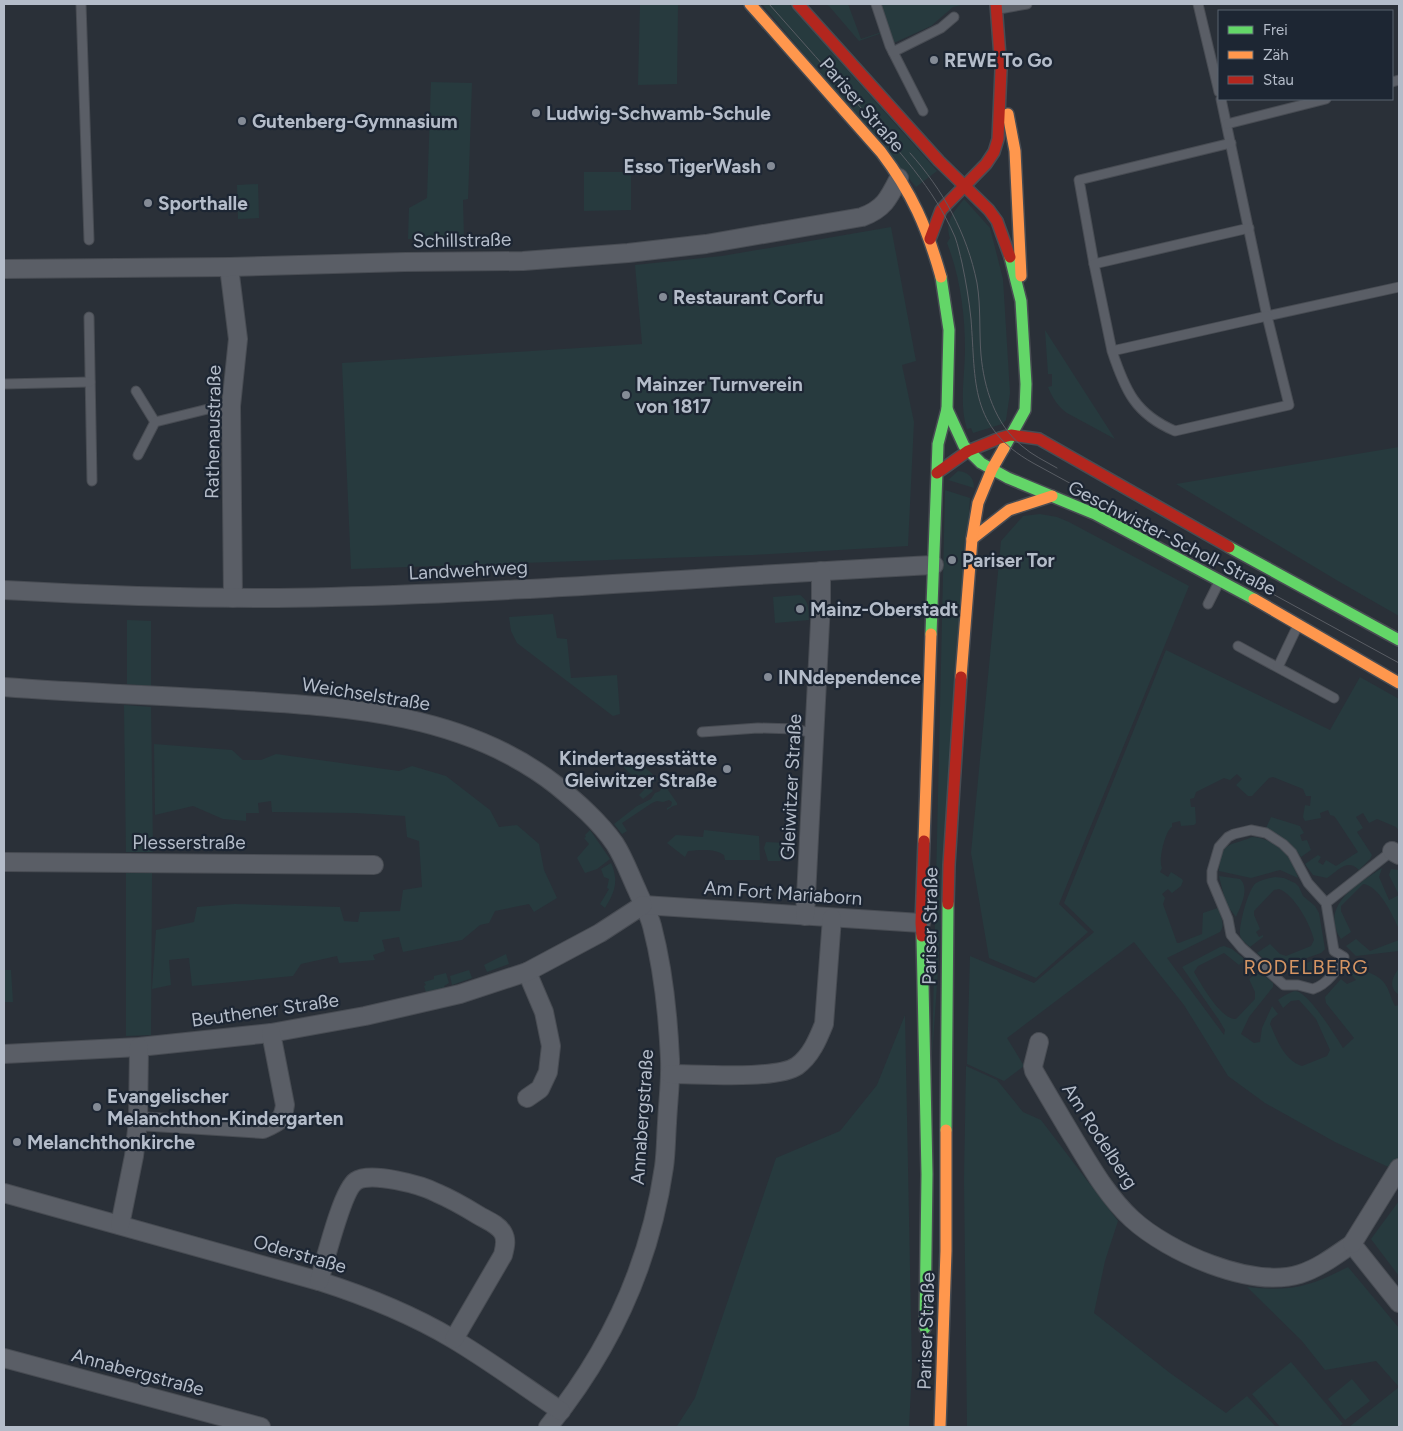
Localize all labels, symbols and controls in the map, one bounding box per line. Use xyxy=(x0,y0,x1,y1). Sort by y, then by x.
legend xyxy=(1218,10,1393,100)
text: Frei xyxy=(1263,21,1288,39)
text: Zäh xyxy=(1263,46,1289,64)
place label: REWE To Go xyxy=(944,49,1052,72)
street label: Pariser Straße xyxy=(815,53,909,157)
marker: REWE To Go xyxy=(928,54,940,66)
text: Stau xyxy=(1263,71,1294,89)
place label: Ludwig-Schwamb-Schule xyxy=(546,102,771,125)
marker: Ludwig-Schwamb-Schule xyxy=(530,107,542,119)
place label: Gutenberg-Gymnasium xyxy=(252,110,458,133)
marker: Gutenberg-Gymnasium xyxy=(236,115,248,127)
place label: Esso TigerWash xyxy=(624,155,761,178)
marker: Esso TigerWash xyxy=(765,160,777,172)
place label: Sporthalle xyxy=(158,192,248,215)
marker: Sporthalle xyxy=(142,197,154,209)
street label: Schillstraße xyxy=(413,228,511,252)
place label: Restaurant Corfu xyxy=(673,286,824,309)
marker: Restaurant Corfu xyxy=(657,291,669,303)
street label: Rathenaustraße xyxy=(200,365,226,499)
place label: Mainzer Turnverein von 1817 xyxy=(636,373,803,418)
marker: Mainzer Turnverein von 1817 xyxy=(620,389,632,401)
street label: Geschwister-Scholl-Straße xyxy=(1064,475,1280,601)
place label: Pariser Tor xyxy=(962,549,1055,572)
marker: Pariser Tor xyxy=(946,554,958,566)
street label: Landwehrweg xyxy=(408,555,528,585)
place label: Mainz-Oberstadt xyxy=(810,598,959,621)
marker: Mainz-Oberstadt xyxy=(794,603,806,615)
place label: INNdependence xyxy=(778,666,921,689)
marker: INNdependence xyxy=(762,671,774,683)
street label: Weichselstraße xyxy=(300,672,432,716)
street label: Gleiwitzer Straße xyxy=(776,713,806,861)
place label: Kindertagesstätte Gleiwitzer Straße xyxy=(559,747,717,792)
marker: Kindertagesstätte Gleiwitzer Straße xyxy=(721,763,733,775)
street label: Plesserstraße xyxy=(132,831,246,854)
street label: Pariser Straße xyxy=(917,867,943,985)
street label: Am Fort Mariaborn xyxy=(703,876,863,910)
district label: RODELBERG xyxy=(1244,955,1368,979)
street label: Beuthener Straße xyxy=(190,988,340,1032)
street label: Annabergstraße xyxy=(626,1048,658,1186)
street label: Am Rodelberg xyxy=(1057,1079,1143,1193)
place label: Evangelischer Melanchthon-Kindergarten xyxy=(107,1085,344,1130)
marker: Evangelischer Melanchthon-Kindergarten xyxy=(91,1101,103,1113)
place label: Melanchthonkirche xyxy=(27,1131,196,1154)
marker: Melanchthonkirche xyxy=(11,1136,23,1148)
street label: Oderstraße xyxy=(251,1230,349,1278)
street label: Pariser Straße xyxy=(912,1272,940,1390)
street label: Annabergstraße xyxy=(69,1343,207,1401)

